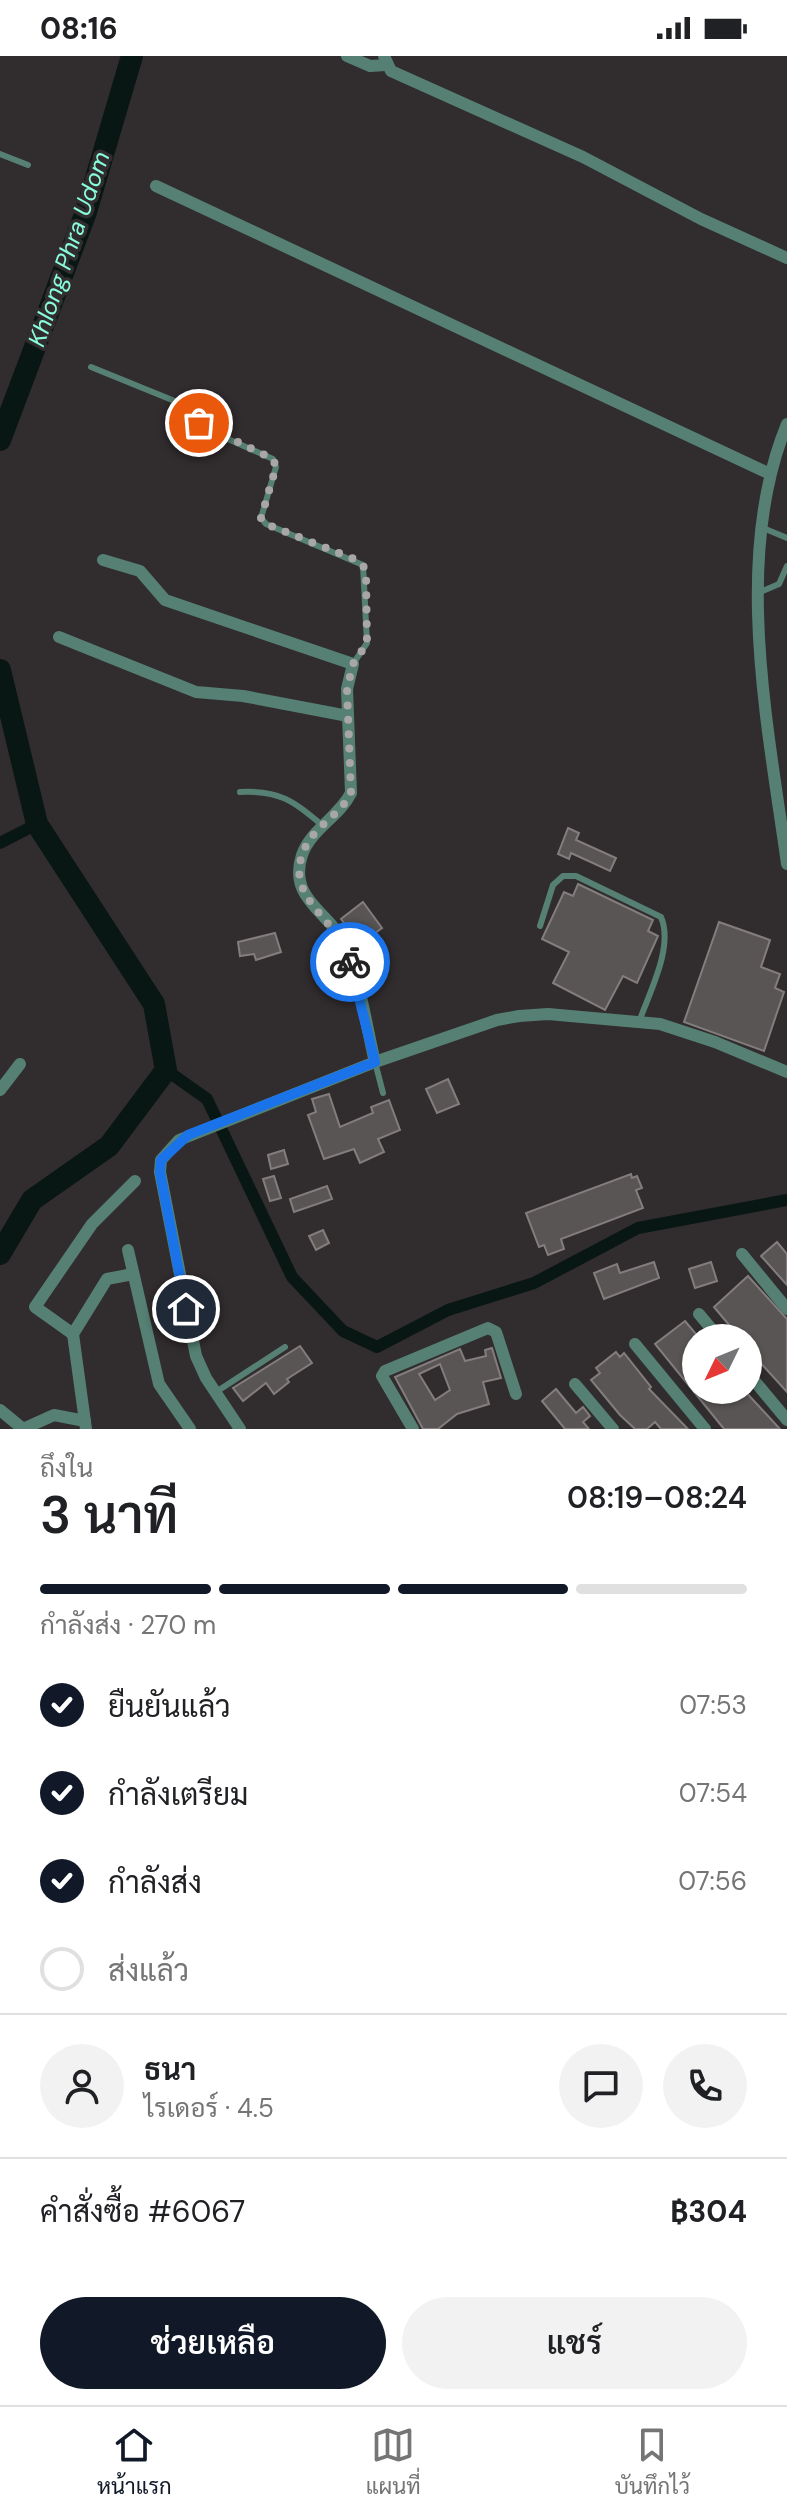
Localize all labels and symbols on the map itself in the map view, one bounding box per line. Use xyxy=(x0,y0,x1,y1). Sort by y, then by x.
water label: Khlong Phra Udom xyxy=(21,147,116,350)
pin xyxy=(165,389,233,457)
courier xyxy=(310,922,390,1002)
pin xyxy=(152,1275,220,1343)
north arrow xyxy=(682,1324,762,1404)

